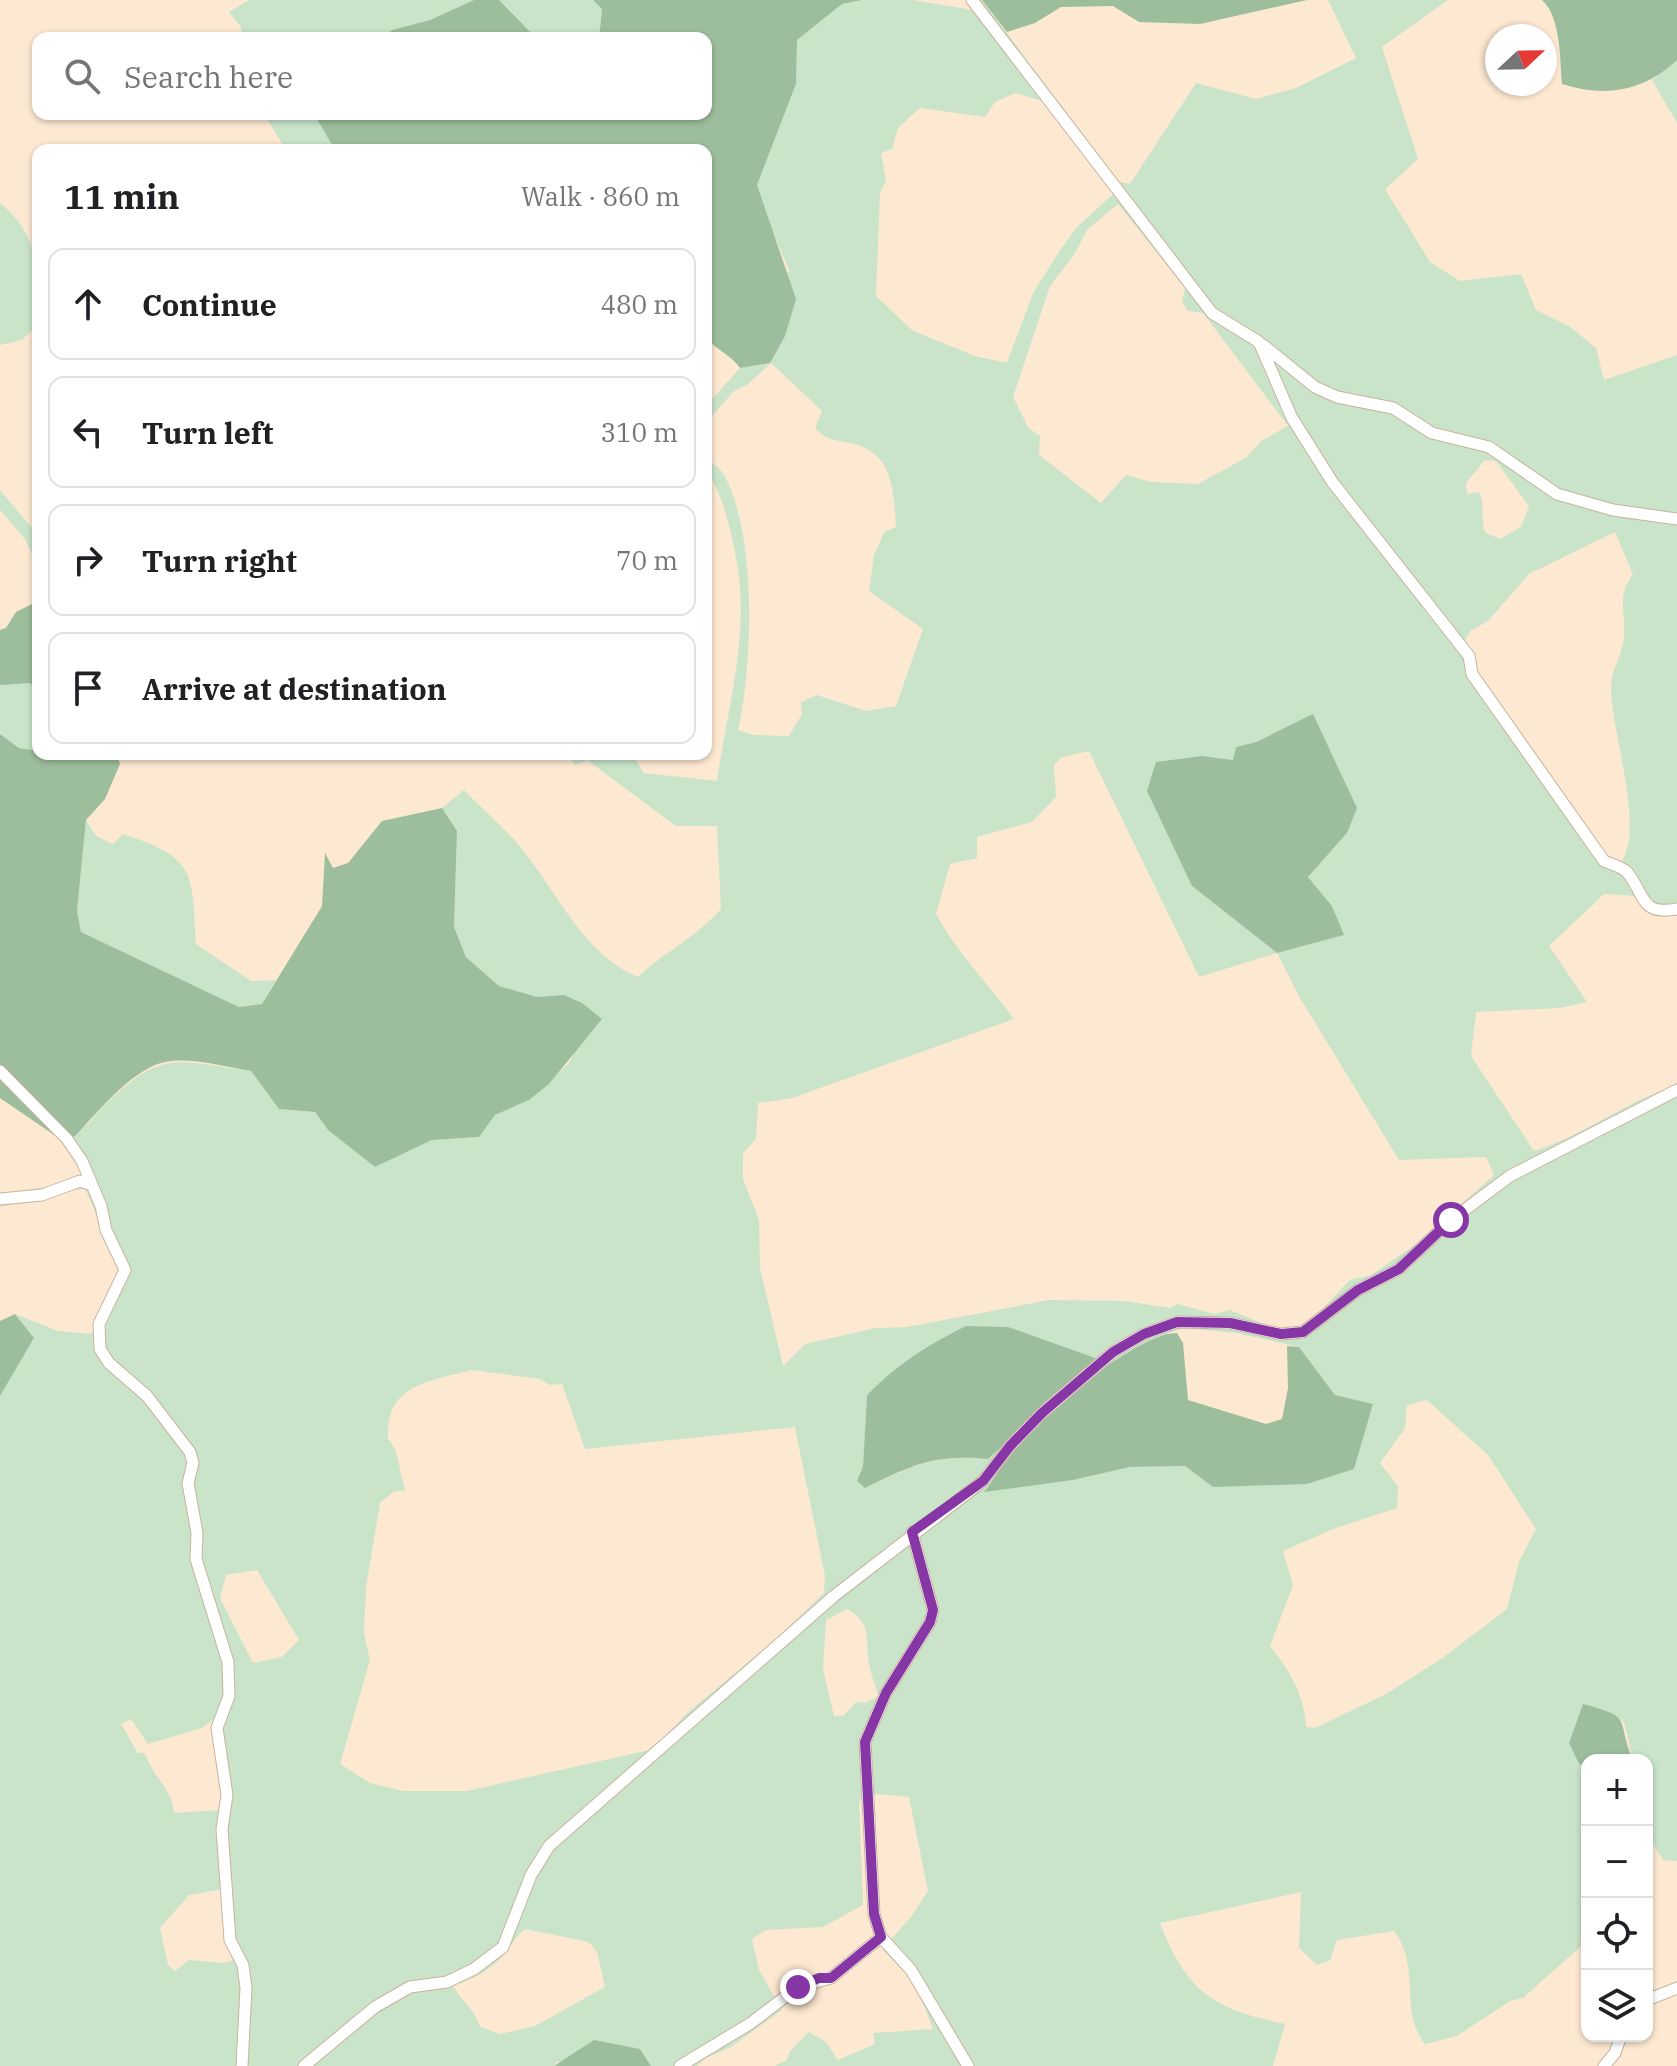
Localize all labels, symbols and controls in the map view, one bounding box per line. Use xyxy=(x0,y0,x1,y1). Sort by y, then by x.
north arrow xyxy=(1485,24,1557,96)
search box xyxy=(32,32,712,120)
icon: search xyxy=(60,54,104,98)
text: Search here xyxy=(124,57,293,96)
text: 11 min xyxy=(64,174,180,218)
text: Walk · 860 m xyxy=(521,179,680,213)
icon: ahead xyxy=(66,282,110,326)
text: Continue xyxy=(142,285,277,324)
text: 480 m xyxy=(600,287,678,321)
icon: left xyxy=(66,410,110,454)
text: Turn left xyxy=(142,413,274,452)
text: 310 m xyxy=(600,415,678,449)
icon: right xyxy=(66,538,110,582)
text: Turn right xyxy=(142,541,297,580)
text: 70 m xyxy=(616,543,678,577)
icon: arrive xyxy=(66,666,110,710)
text: Arrive at destination xyxy=(142,669,447,708)
route start xyxy=(1433,1202,1469,1238)
map controls xyxy=(1581,1754,1653,2042)
button: + xyxy=(1581,1754,1653,1826)
button: − xyxy=(1581,1826,1653,1898)
button: locate xyxy=(1581,1898,1653,1970)
route end xyxy=(780,1969,816,2005)
button: layers xyxy=(1581,1970,1653,2042)

